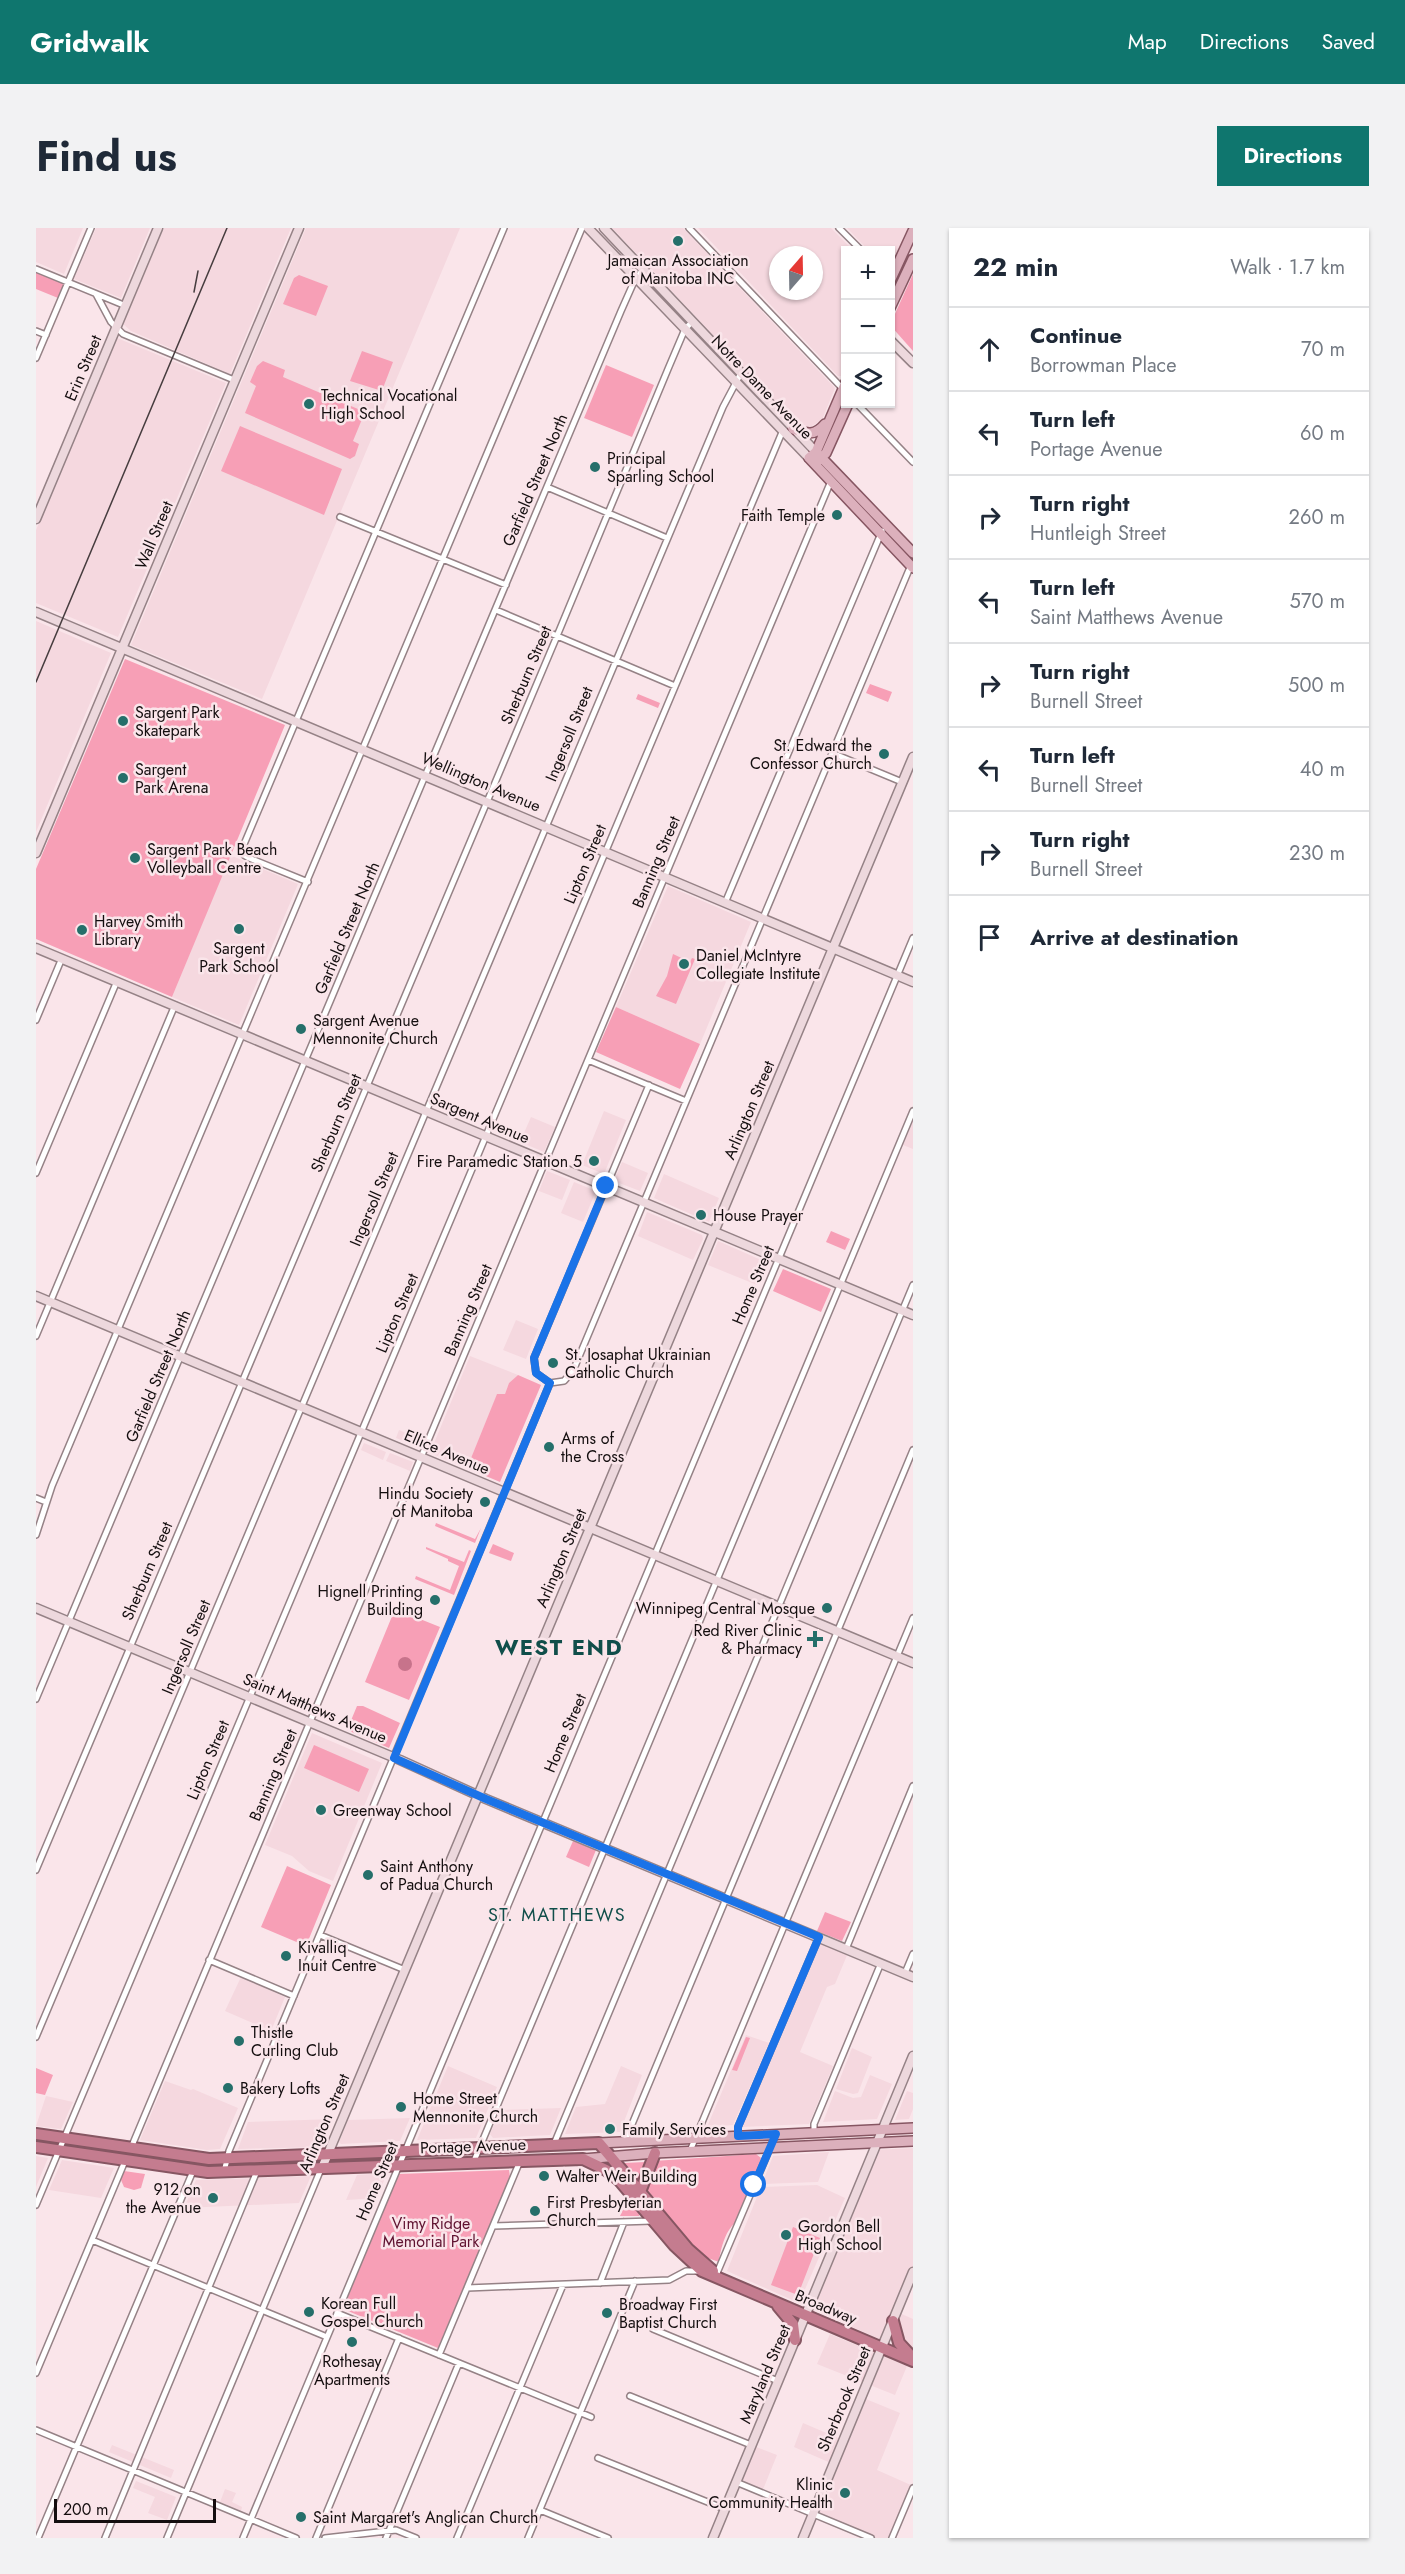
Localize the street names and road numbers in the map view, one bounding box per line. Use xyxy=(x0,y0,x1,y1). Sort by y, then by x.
street label: Notre Dame Avenue xyxy=(706,330,818,444)
street label: Erin Street xyxy=(59,331,107,405)
street label: Garfield Street North xyxy=(497,410,573,550)
street label: Wall Street xyxy=(129,497,179,573)
street label: Sherburn Street xyxy=(495,622,557,728)
street label: Ingersoll Street xyxy=(539,683,599,785)
street label: Wellington Avenue xyxy=(418,747,544,817)
street label: Banning Street xyxy=(626,812,686,912)
street label: Lipton Street xyxy=(558,821,612,907)
street label: Garfield Street North xyxy=(309,858,385,998)
street label: Arlington Street xyxy=(718,1057,780,1163)
street label: Sherburn Street xyxy=(305,1070,367,1176)
street label: Sargent Avenue xyxy=(427,1087,533,1149)
street label: Ingersoll Street xyxy=(344,1148,404,1250)
street label: Home Street xyxy=(726,1242,780,1328)
street label: Banning Street xyxy=(438,1260,498,1360)
street label: Lipton Street xyxy=(370,1270,424,1356)
street label: Garfield Street North xyxy=(120,1306,196,1446)
street label: Ellice Avenue xyxy=(401,1424,493,1480)
street label: Arlington Street xyxy=(530,1505,592,1611)
street label: Sherburn Street xyxy=(116,1518,178,1624)
street label: Ingersoll Street xyxy=(156,1596,216,1698)
street label: Saint Matthews Avenue xyxy=(239,1667,391,1749)
street label: Home Street xyxy=(538,1690,592,1776)
street label: Lipton Street xyxy=(181,1717,235,1803)
street label: Banning Street xyxy=(243,1725,303,1825)
street label: Arlington Street xyxy=(293,2070,355,2176)
street label: Portage Avenue xyxy=(420,2133,526,2159)
street label: Home Street xyxy=(350,2138,404,2224)
street label: Broadway xyxy=(791,2284,861,2331)
street label: Maryland Street xyxy=(734,2321,796,2427)
street label: Sherbrook Street xyxy=(811,2342,877,2455)

